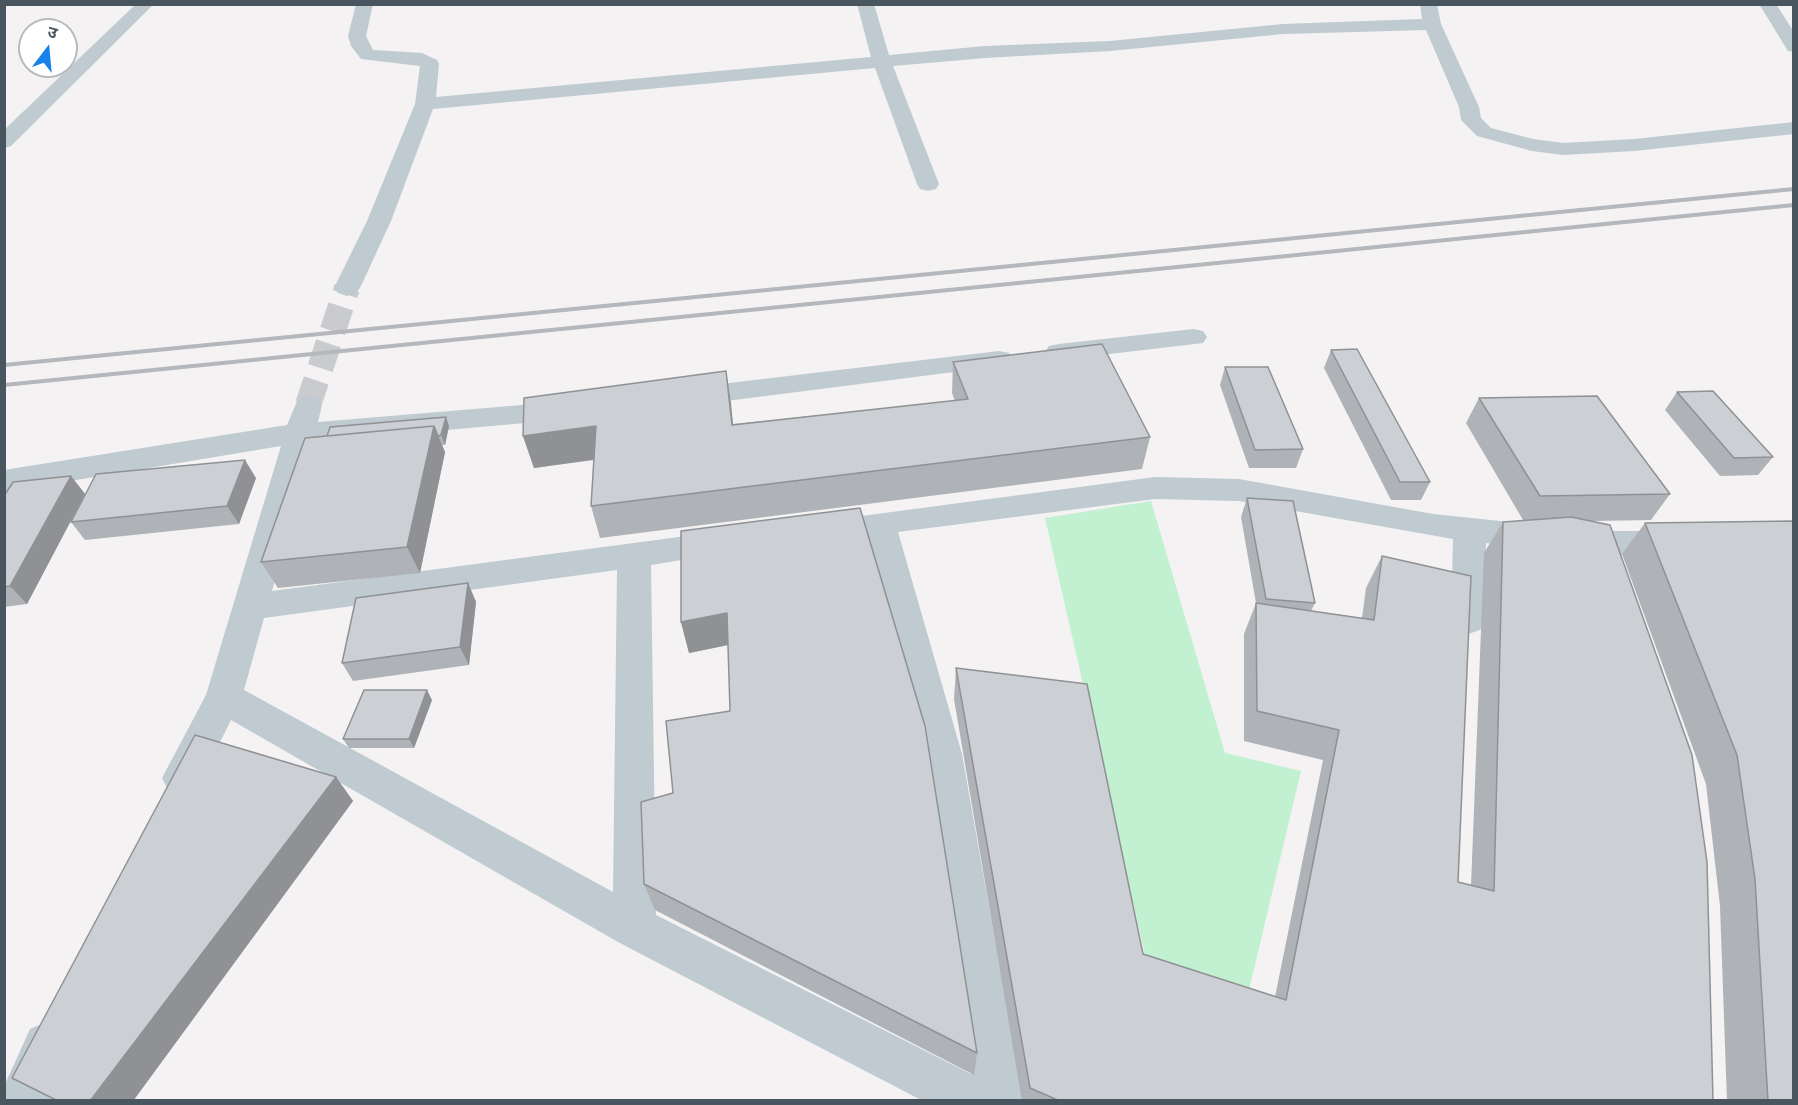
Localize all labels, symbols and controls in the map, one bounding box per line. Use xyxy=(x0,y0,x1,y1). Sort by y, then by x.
north arrow xyxy=(18,18,78,78)
text: उ xyxy=(45,22,60,43)

